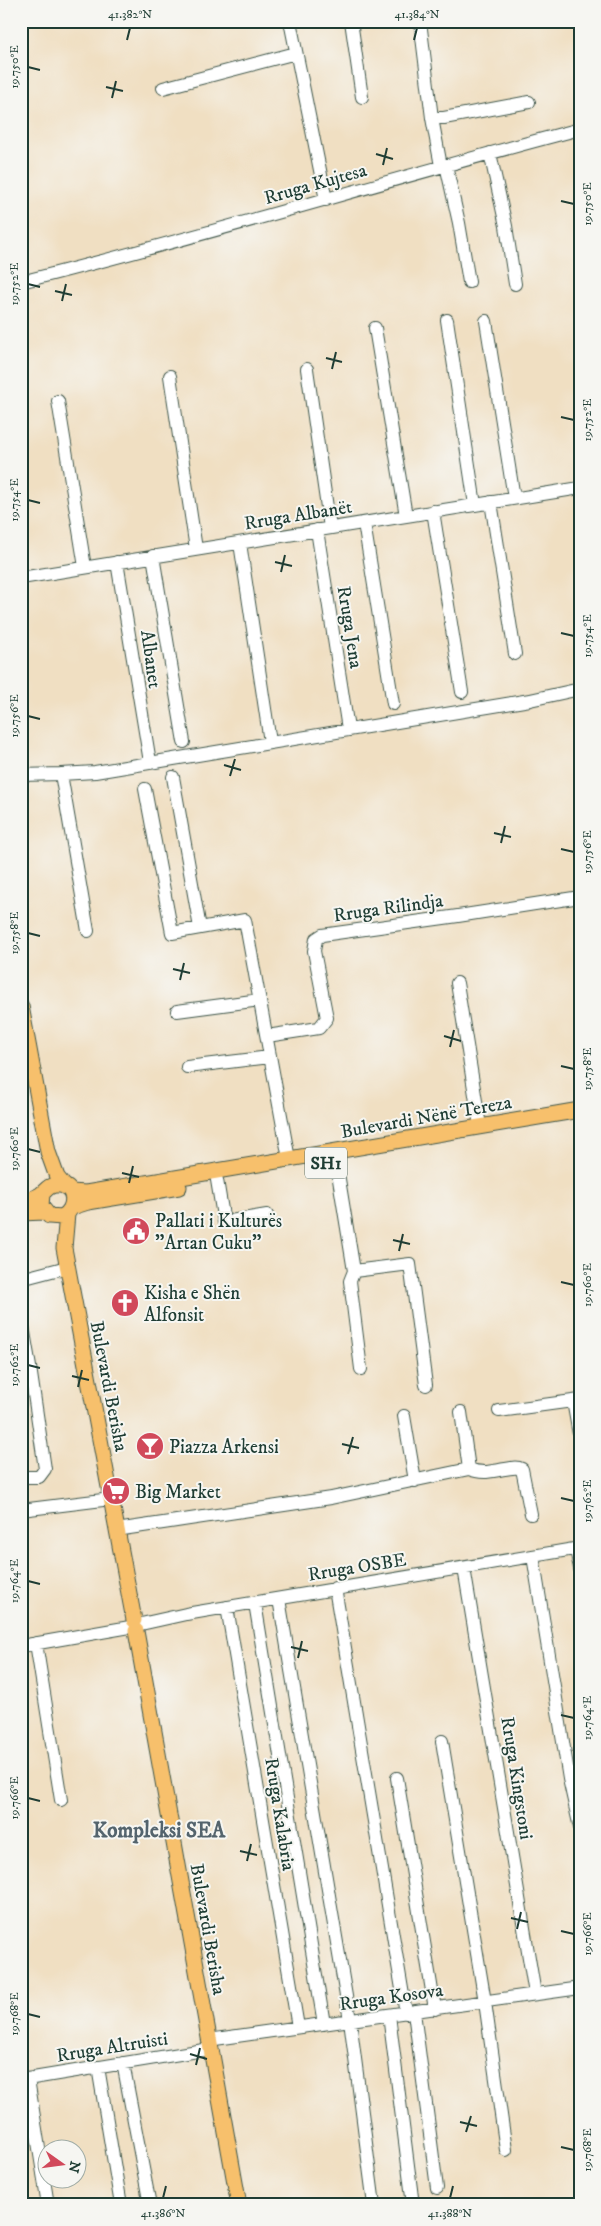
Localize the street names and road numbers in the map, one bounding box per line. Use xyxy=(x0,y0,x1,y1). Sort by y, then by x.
street label: Rruga Kujtesa xyxy=(261,159,369,210)
street label: Rruga Albanët xyxy=(243,496,354,535)
street label: Rruga Jena xyxy=(332,584,367,670)
street label: Albanet xyxy=(135,629,166,690)
street label: Rruga Rilindja xyxy=(332,889,444,928)
street label: Bulevardi Nënë Tereza xyxy=(339,1091,513,1144)
road number: SH1 xyxy=(305,1148,347,1178)
street label: Bulevardi Berisha xyxy=(85,1319,132,1454)
street label: Rruga OSBE xyxy=(306,1548,408,1587)
street label: Rruga Kingstoni xyxy=(495,1715,538,1841)
street label: Rruga Kalabria xyxy=(259,1756,300,1873)
street label: Bulevardi Berisha xyxy=(185,1862,230,1997)
street label: Rruga Kosova xyxy=(338,1979,445,2016)
street label: Rruga Altruisti xyxy=(55,2027,170,2068)

